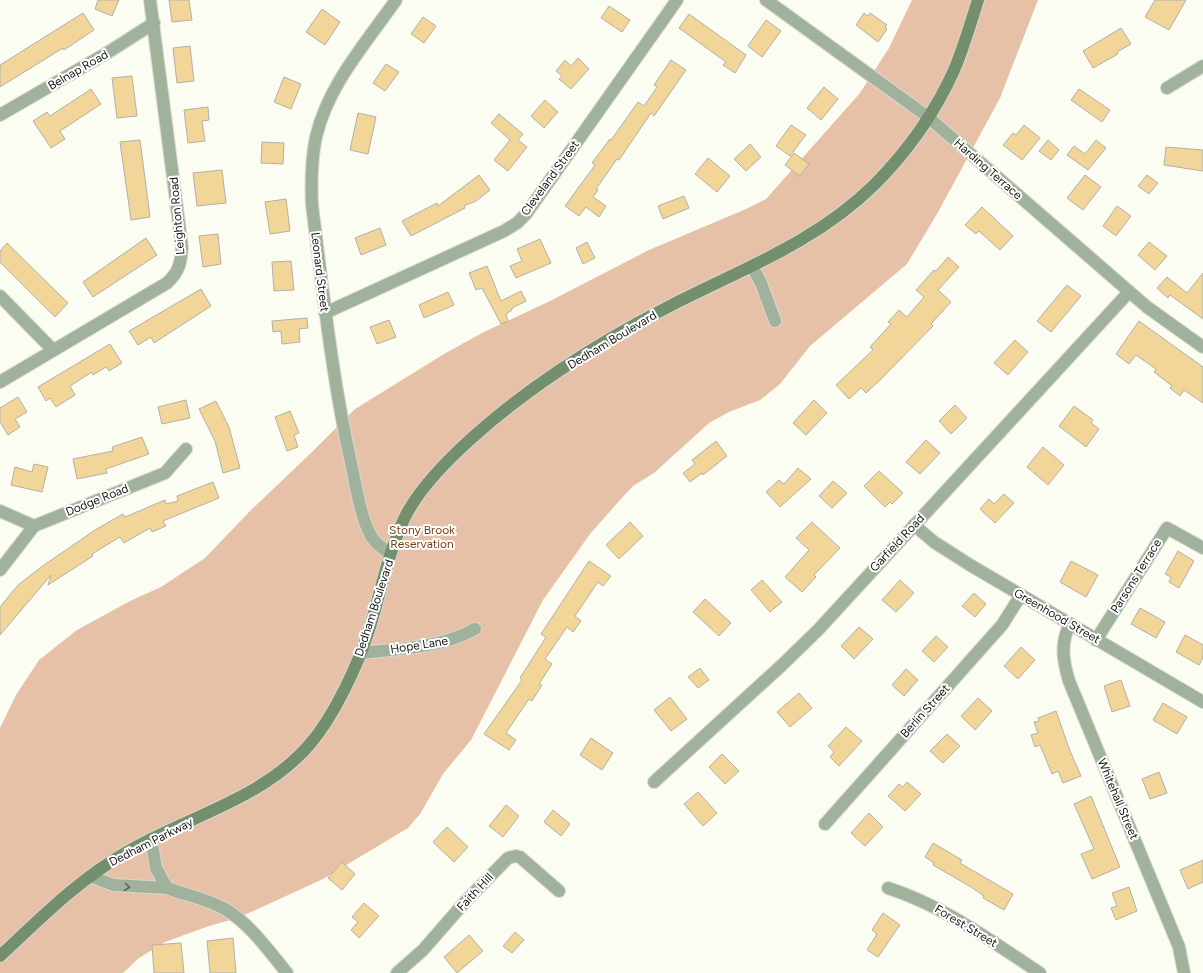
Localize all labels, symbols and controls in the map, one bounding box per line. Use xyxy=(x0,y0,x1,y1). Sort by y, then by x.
street label: Belnap Road xyxy=(45,47,111,93)
street label: Harding Terrace xyxy=(951,136,1025,203)
street label: Cleveland Street xyxy=(518,137,582,218)
street label: Leighton Road xyxy=(167,176,187,256)
street label: Leonard Street xyxy=(308,231,332,313)
street label: Dedham Boulevard xyxy=(565,308,659,372)
street label: Dodge Road xyxy=(64,481,130,519)
street label: Garfield Road xyxy=(867,511,927,575)
park label: Stony Brook Reservation xyxy=(389,523,455,551)
street label: Parsons Terrace xyxy=(1108,536,1165,616)
street label: Dedham Boulevard xyxy=(352,558,396,658)
street label: Greenhood Street xyxy=(1011,586,1103,647)
street label: Hope Lane xyxy=(389,633,449,656)
street label: Berlin Street xyxy=(898,681,953,740)
street label: Whitehall Street xyxy=(1095,756,1142,842)
street label: Dedham Parkway xyxy=(107,815,196,869)
street label: Faith Hill xyxy=(454,870,496,914)
one-way arrow xyxy=(124,882,130,891)
street label: Forest Street xyxy=(932,902,1000,950)

